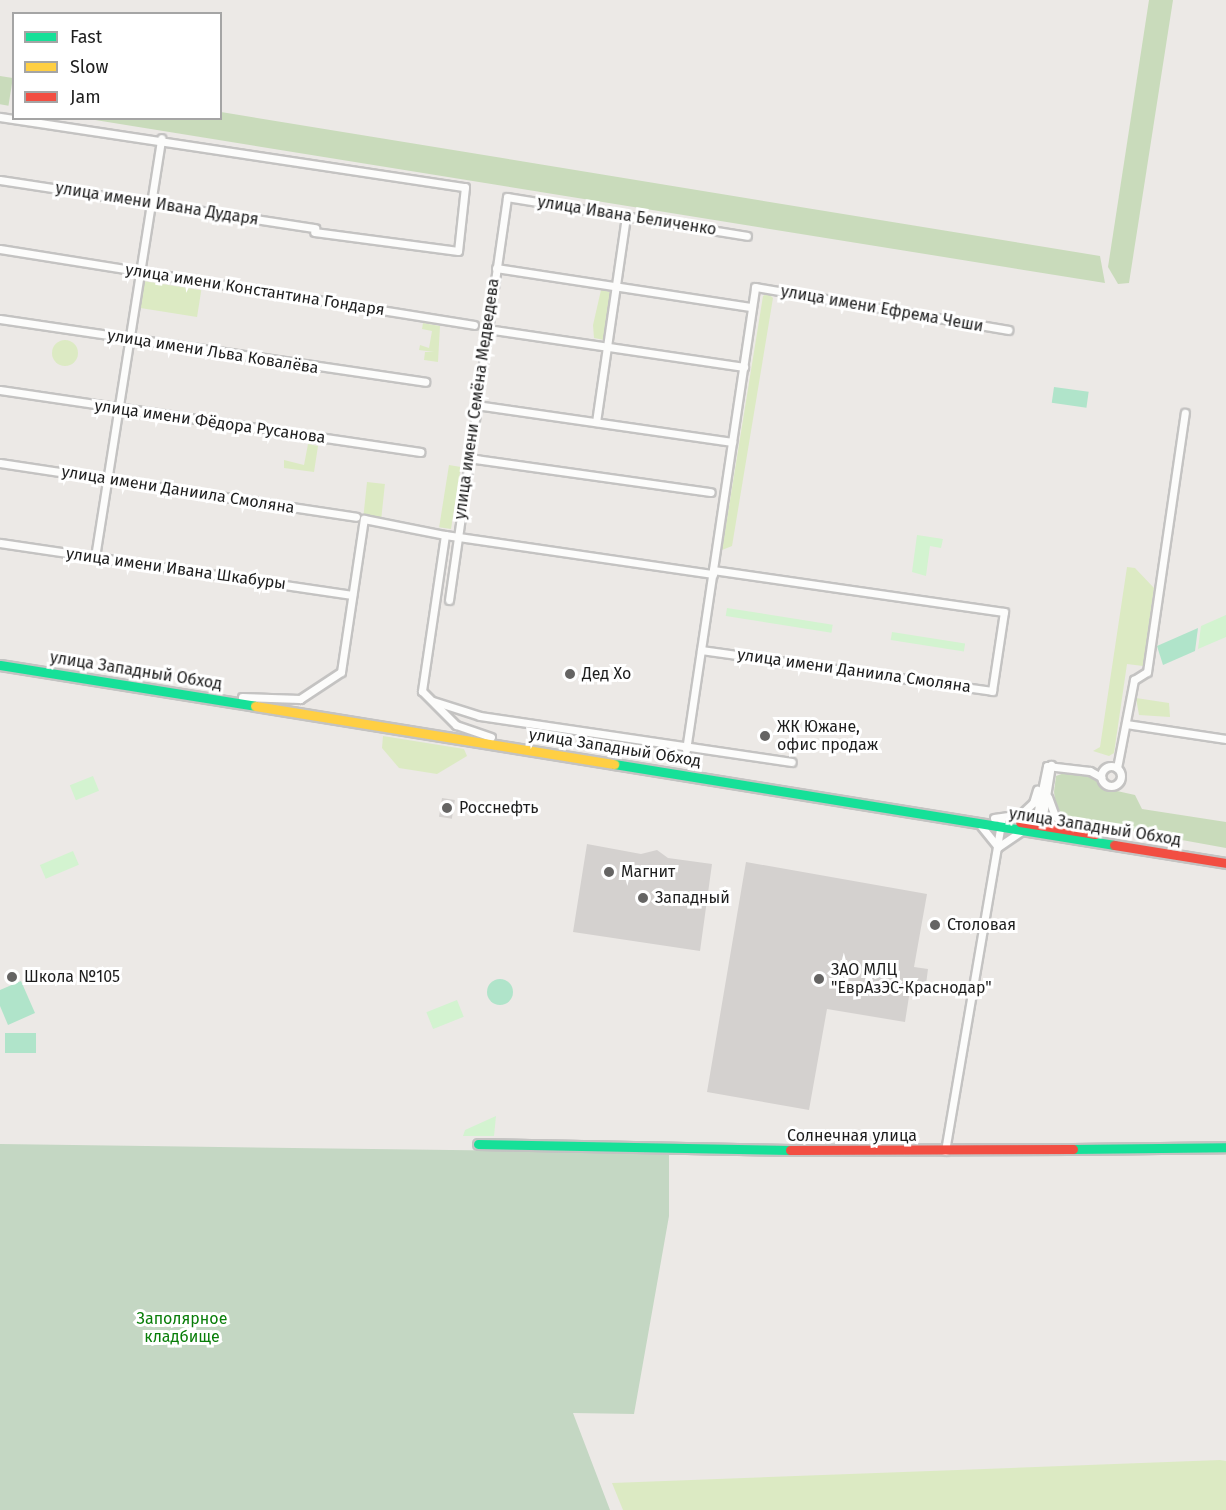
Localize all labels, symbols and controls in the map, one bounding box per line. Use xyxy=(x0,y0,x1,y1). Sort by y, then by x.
legend xyxy=(12,12,222,120)
text: Fast xyxy=(70,26,102,48)
text: Slow xyxy=(70,56,108,78)
text: Jam xyxy=(70,86,101,108)
street label: улица имени Ивана Дударя xyxy=(54,178,260,230)
street label: улица Ивана Беличенко xyxy=(536,192,718,240)
street label: улица имени Константина Гондаря xyxy=(124,260,386,320)
street label: улица имени Семёна Медведева xyxy=(451,277,503,521)
street label: улица имени Ефрема Чеши xyxy=(779,282,985,336)
street label: улица имени Льва Ковалёва xyxy=(106,326,320,378)
street label: улица имени Фёдора Русанова xyxy=(93,396,327,448)
street label: улица имени Даниила Смоляна xyxy=(60,462,296,518)
street label: улица имени Ивана Шкабуры xyxy=(65,544,287,594)
street label: улица имени Даниила Смоляна xyxy=(736,645,972,697)
street label: улица Западный Обход xyxy=(49,648,223,694)
place label: Дед Хо xyxy=(582,664,631,684)
marker: Дед Хо xyxy=(563,667,577,681)
place label: ЖК Южане, офис продаж xyxy=(777,717,878,755)
street label: улица Западный Обход xyxy=(528,725,702,771)
marker: ЖК Южане, офис продаж xyxy=(758,729,772,743)
place label: Росснефть xyxy=(459,798,538,818)
marker: Росснефть xyxy=(440,801,454,815)
street label: улица Западный Обход xyxy=(1008,804,1182,850)
place label: Магнит xyxy=(621,862,675,882)
marker: Магнит xyxy=(602,865,616,879)
place label: Западный xyxy=(655,888,730,908)
marker: Западный xyxy=(636,891,650,905)
place label: Столовая xyxy=(947,915,1016,935)
marker: Столовая xyxy=(928,918,942,932)
place label: ЗАО МЛЦ "ЕврАзЭС-Краснодар" xyxy=(831,960,992,998)
place label: Школа №105 xyxy=(24,967,120,987)
marker: Школа №105 xyxy=(5,970,19,984)
marker: ЗАО МЛЦ "ЕврАзЭС-Краснодар" xyxy=(812,972,826,986)
street label: Солнечная улица xyxy=(787,1126,917,1146)
park label: Заполярное кладбище xyxy=(137,1309,227,1347)

